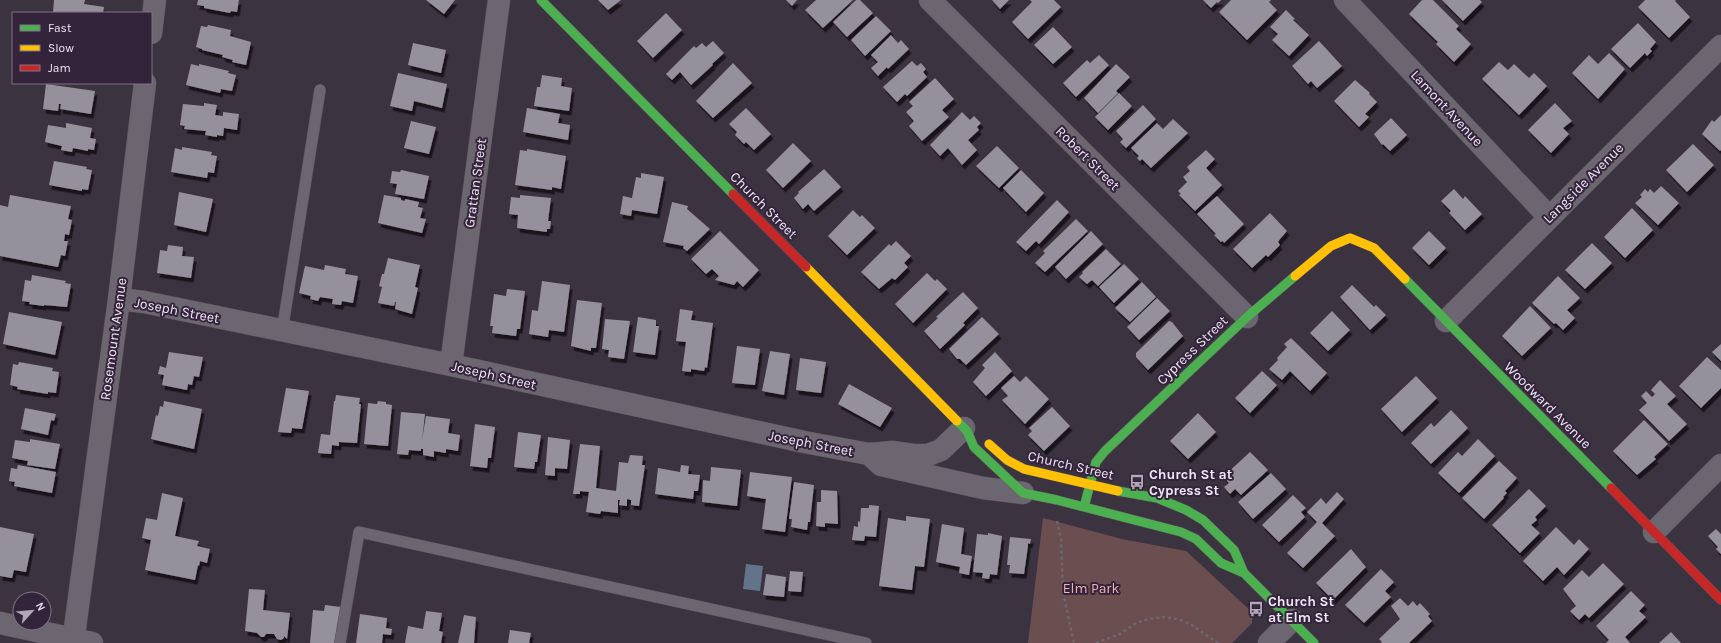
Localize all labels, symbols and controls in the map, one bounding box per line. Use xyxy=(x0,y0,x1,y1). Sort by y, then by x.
legend xyxy=(12,12,152,84)
text: Fast xyxy=(48,21,72,35)
text: Slow xyxy=(48,41,74,55)
text: Jam xyxy=(48,61,71,75)
street label: Lamont Avenue xyxy=(1407,67,1486,150)
street label: Robert Street xyxy=(1052,123,1123,194)
street label: Grattan Street xyxy=(461,137,490,229)
street label: Langside Avenue xyxy=(1540,140,1627,227)
street label: Church Street xyxy=(727,168,801,242)
street label: Rosemount Avenue xyxy=(97,277,130,401)
street label: Joseph Street xyxy=(133,294,221,327)
street label: Cypress Street xyxy=(1153,312,1231,388)
street label: Joseph Street xyxy=(450,358,538,393)
street label: Woodward Avenue xyxy=(1501,358,1595,452)
street label: Joseph Street xyxy=(767,427,855,460)
street label: Church Street xyxy=(1026,447,1116,484)
place label: Church St at Cypress St xyxy=(1149,466,1233,499)
bus stop icon: Church St at Cypress St xyxy=(1128,473,1146,491)
park label: Elm Park xyxy=(1063,580,1119,597)
north arrow xyxy=(12,591,52,631)
place label: Church St at Elm St xyxy=(1268,593,1334,626)
text: N xyxy=(33,600,48,613)
bus stop icon: Church St at Elm St xyxy=(1247,600,1265,618)

